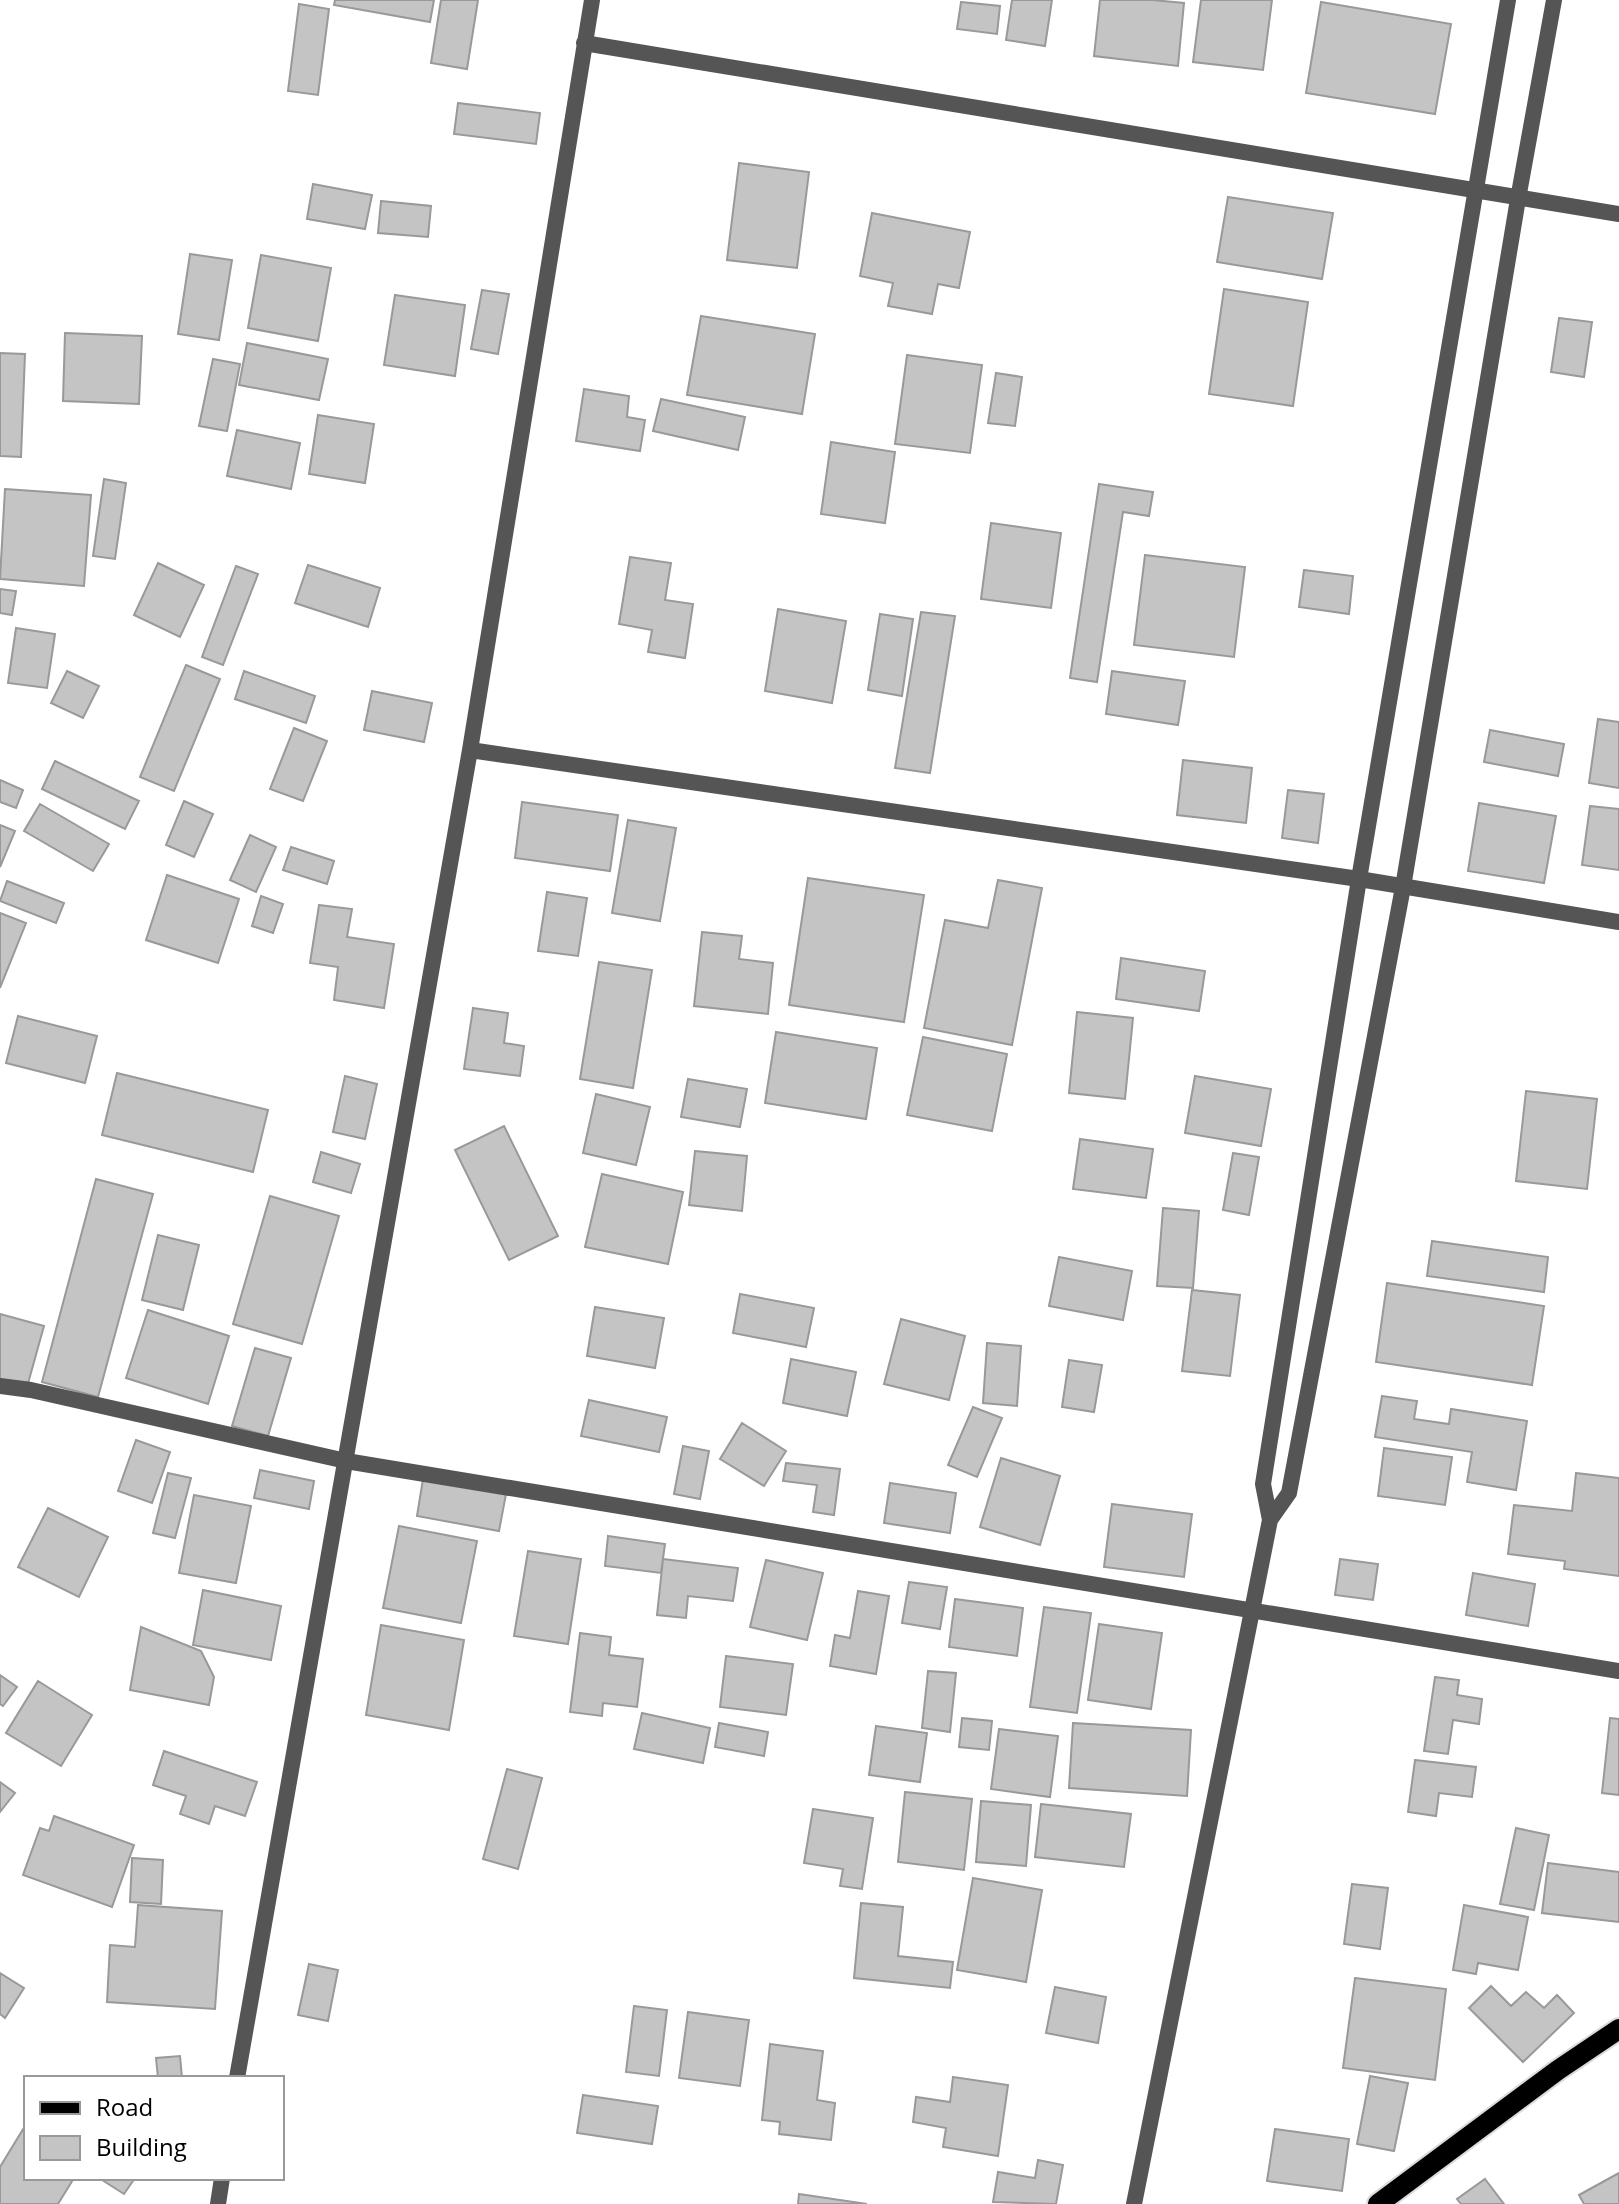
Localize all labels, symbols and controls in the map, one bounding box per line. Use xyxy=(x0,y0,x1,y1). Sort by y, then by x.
legend xyxy=(24,2076,284,2180)
text: Road xyxy=(96,2090,153,2123)
text: Building xyxy=(96,2130,187,2163)

